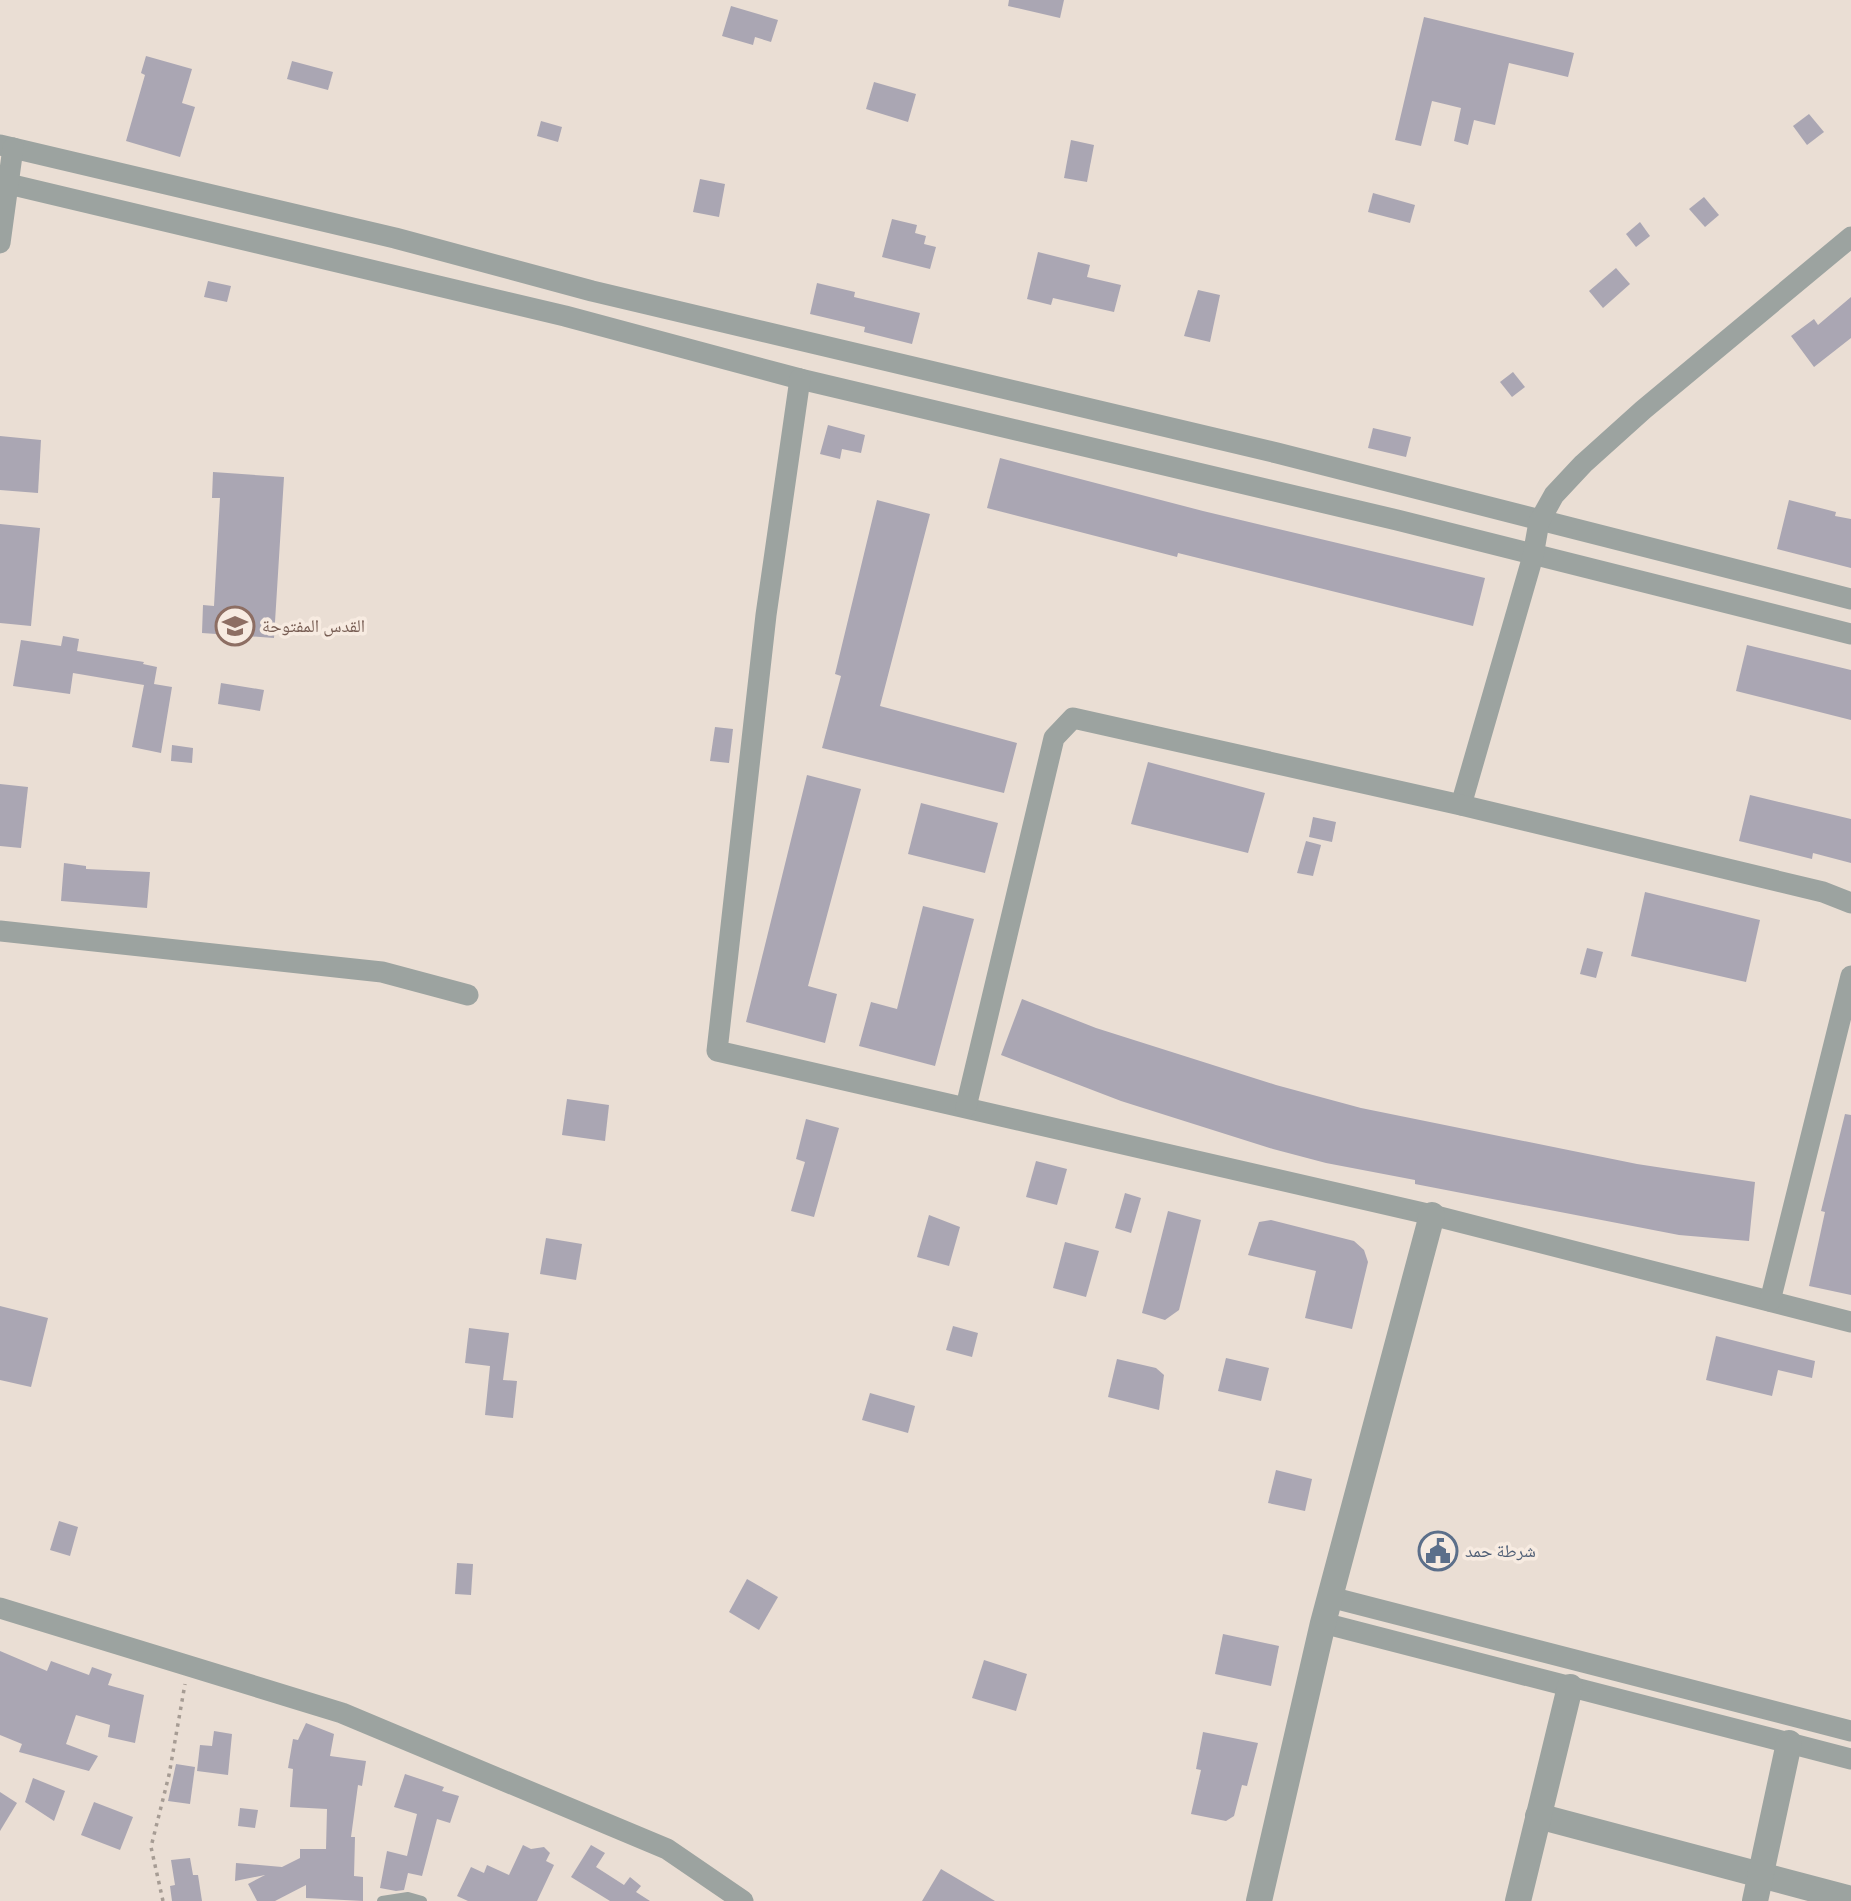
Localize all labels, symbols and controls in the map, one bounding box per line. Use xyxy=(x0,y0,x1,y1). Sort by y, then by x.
school or university icon: القدس المفتوحة xyxy=(214,605,256,647)
place label: القدس المفتوحة xyxy=(262,614,365,637)
public building icon: شرطة حمد xyxy=(1417,1530,1459,1572)
place label: شرطة حمد xyxy=(1465,1539,1536,1562)

